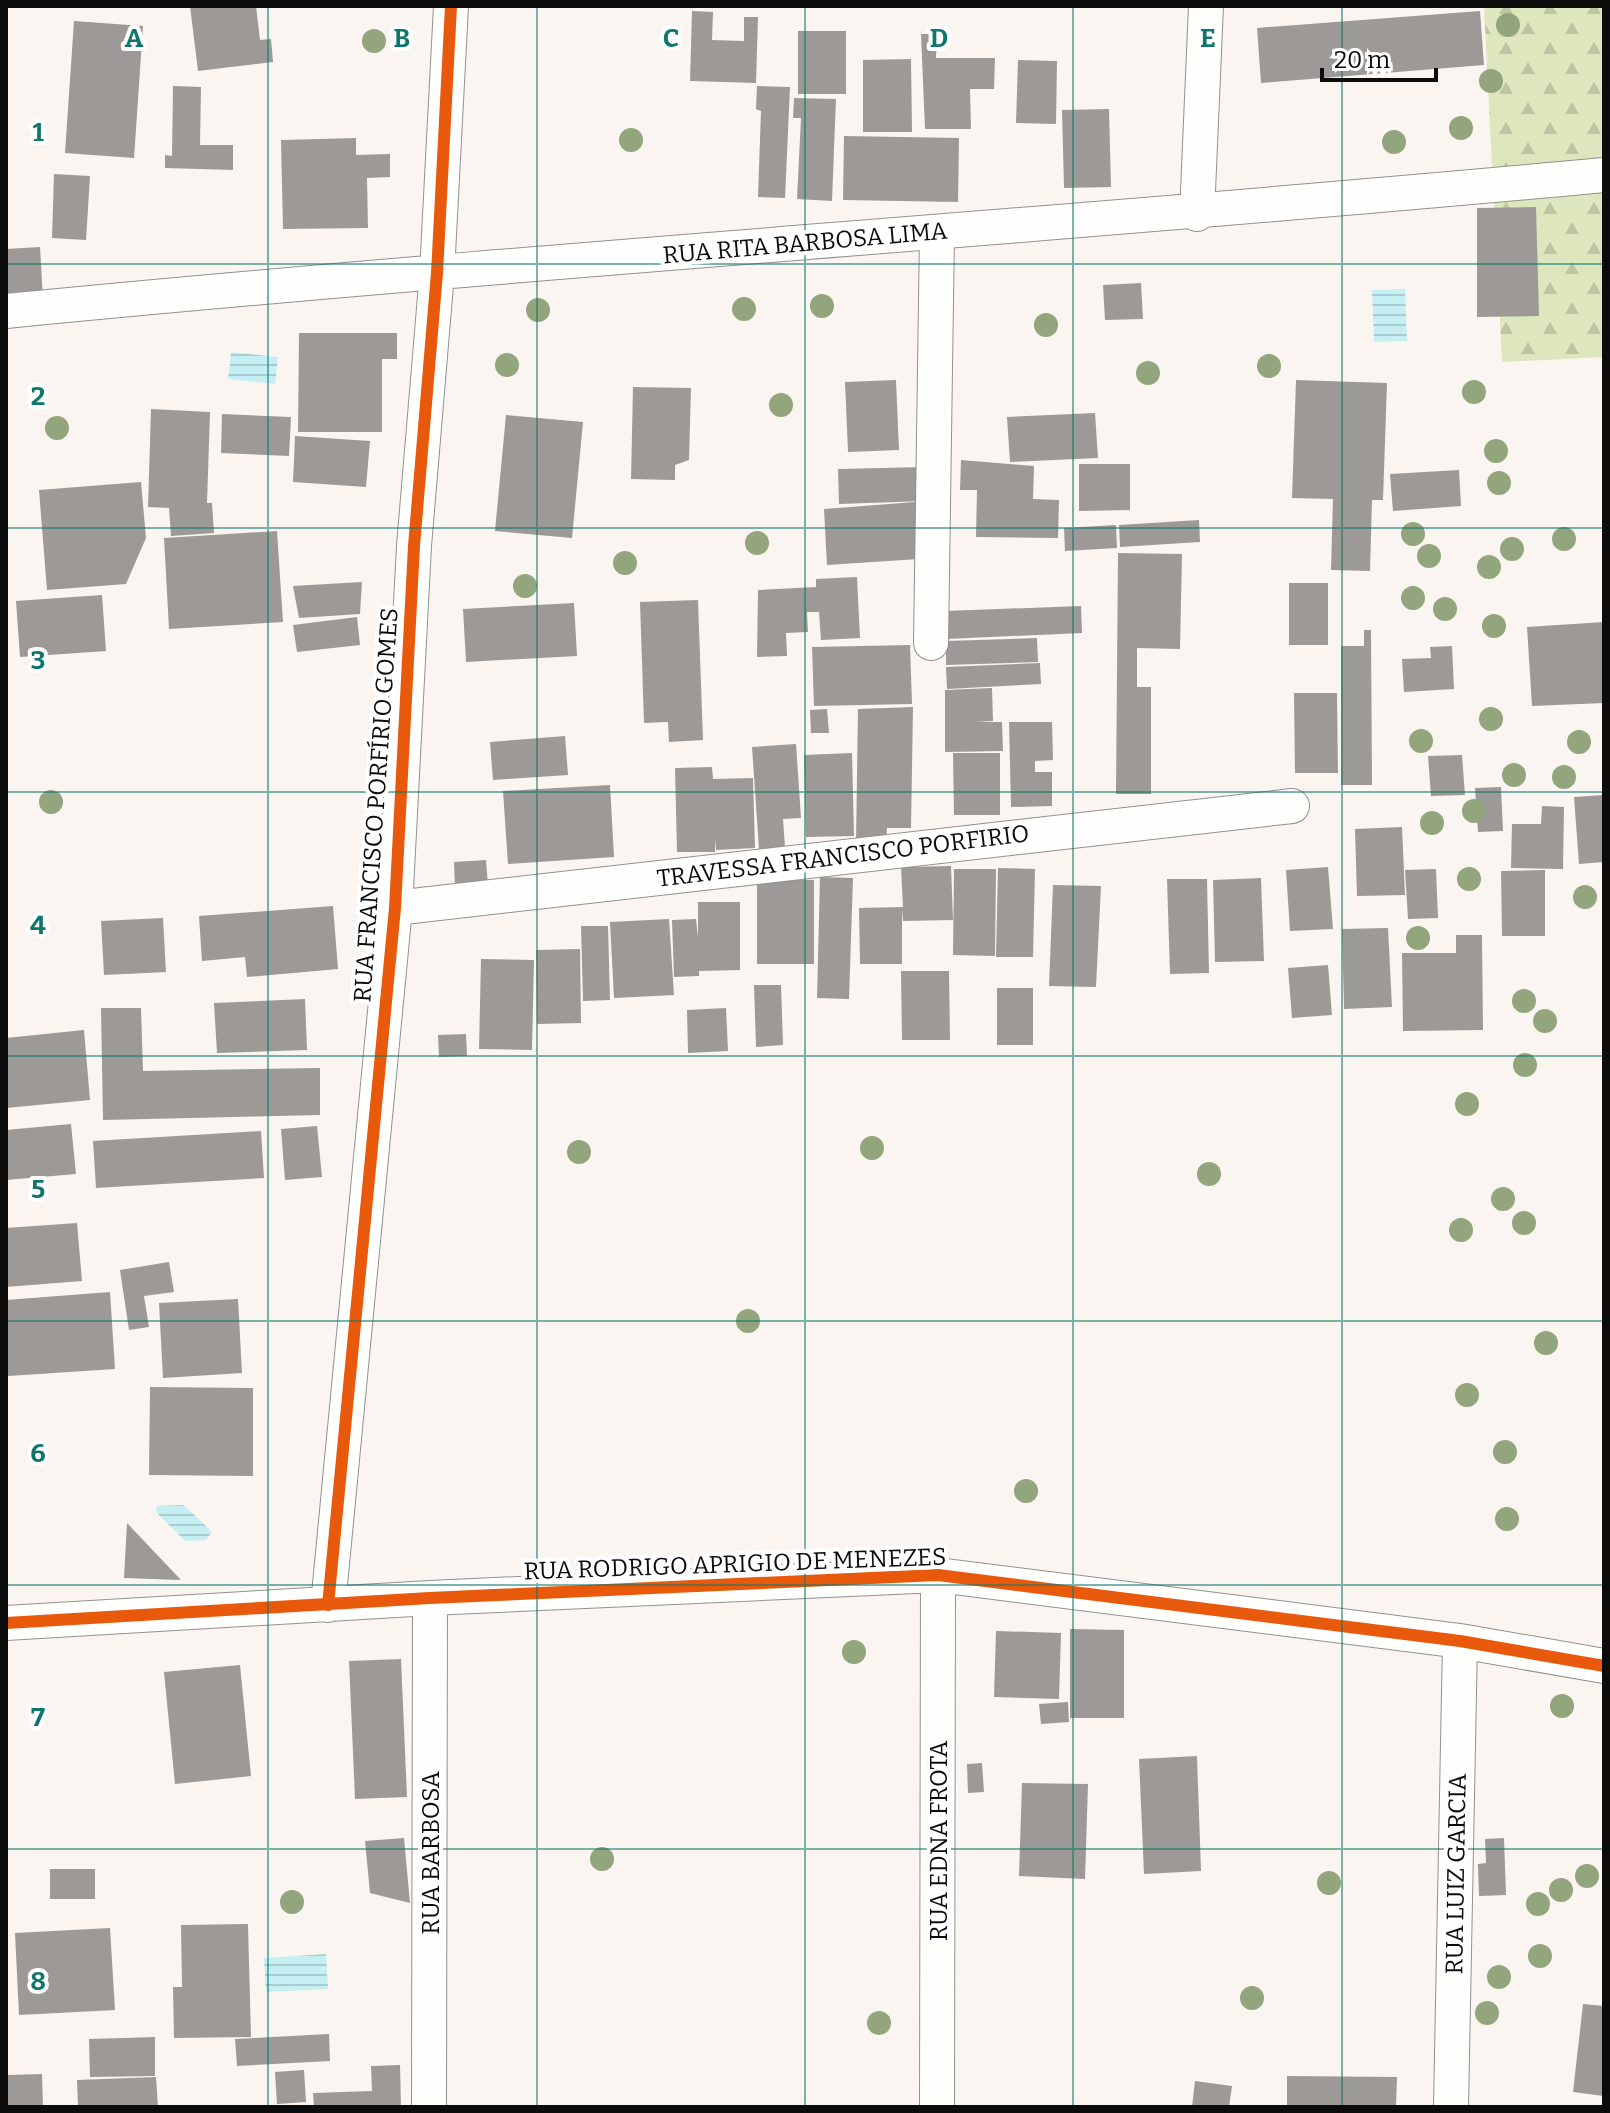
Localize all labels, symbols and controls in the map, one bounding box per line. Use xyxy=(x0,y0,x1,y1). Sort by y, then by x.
text: A xyxy=(125,23,144,54)
text: B xyxy=(394,23,410,54)
text: C xyxy=(663,23,679,54)
text: D xyxy=(930,23,948,54)
text: E xyxy=(1200,23,1216,54)
scale bar xyxy=(1322,32,1436,82)
text: 20 m xyxy=(1334,46,1390,74)
text: 1 xyxy=(32,117,44,148)
street label: RUA RITA BARBOSA LIMA xyxy=(662,217,948,269)
text: 2 xyxy=(31,381,45,412)
street label: RUA FRANCISCO PORFÍRIO GOMES xyxy=(347,607,404,1003)
text: 3 xyxy=(31,645,45,676)
street label: TRAVESSA FRANCISCO PORFIRIO xyxy=(655,819,1031,893)
text: 4 xyxy=(30,910,46,941)
text: 5 xyxy=(31,1174,45,1205)
text: 6 xyxy=(30,1438,46,1469)
street label: RUA RODRIGO APRIGIO DE MENEZES xyxy=(523,1543,947,1585)
text: 7 xyxy=(31,1702,45,1733)
street label: RUA EDNA FROTA xyxy=(925,1741,953,1941)
street label: RUA BARBOSA xyxy=(417,1771,445,1935)
street label: RUA LUIZ GARCIA xyxy=(1440,1773,1472,1975)
text: 8 xyxy=(30,1966,46,1997)

